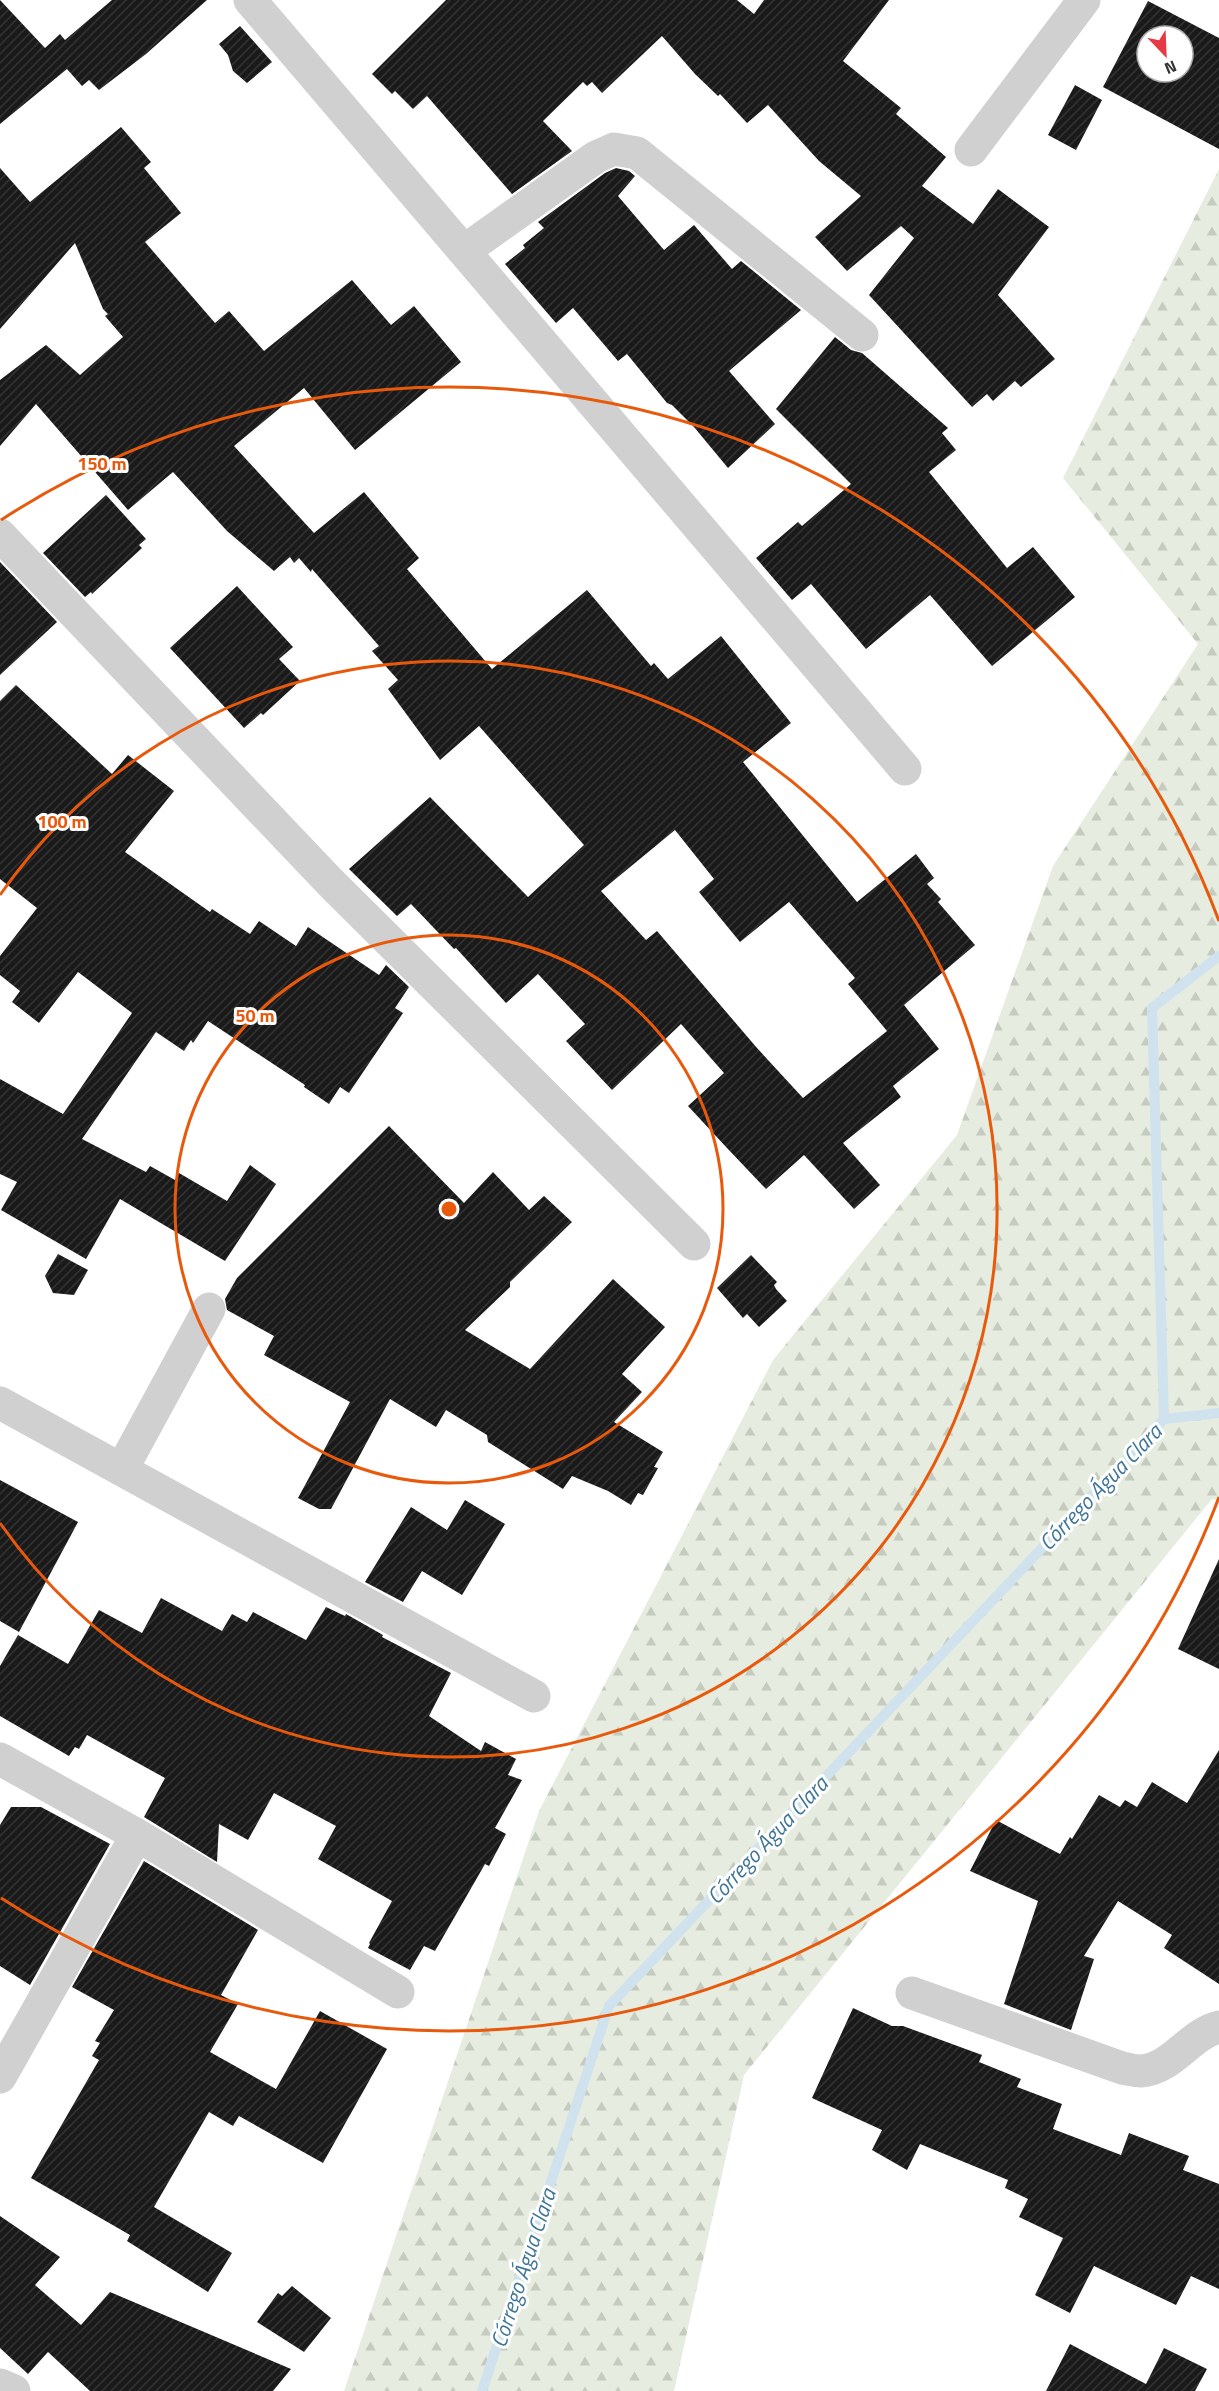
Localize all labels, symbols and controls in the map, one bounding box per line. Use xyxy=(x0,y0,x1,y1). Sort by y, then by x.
north arrow xyxy=(1135,24,1195,84)
text: N xyxy=(1161,55,1181,81)
text: 150 m xyxy=(77,450,127,477)
text: 100 m xyxy=(37,808,87,835)
text: 50 m xyxy=(235,1002,275,1029)
centre of rings xyxy=(439,1199,459,1219)
water label: Córrego Água Clara xyxy=(1030,1414,1171,1558)
water label: Córrego Água Clara xyxy=(698,1767,837,1912)
water label: Córrego Água Clara xyxy=(481,2182,565,2352)

